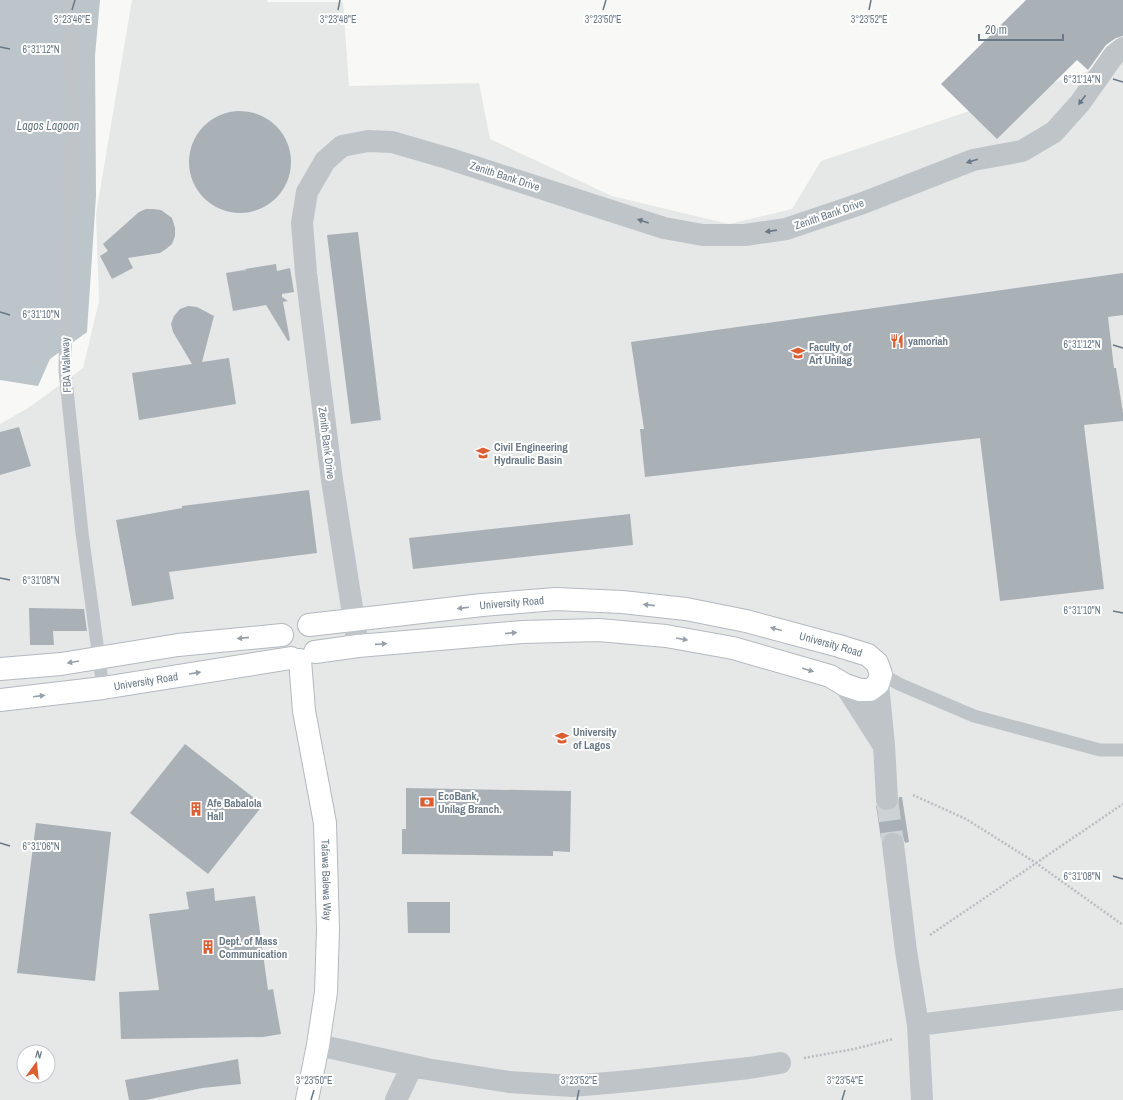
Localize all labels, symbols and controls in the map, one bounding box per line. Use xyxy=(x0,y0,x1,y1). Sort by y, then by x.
text: 3°23'46"E xyxy=(54,13,90,26)
text: 3°23'48"E xyxy=(320,13,356,26)
text: 3°23'50"E xyxy=(585,13,621,26)
text: 3°23'52"E xyxy=(851,13,887,26)
scale bar xyxy=(979,16,1063,42)
text: 20 m xyxy=(985,22,1007,38)
text: 6°31'12"N xyxy=(22,43,60,56)
text: 6°31'14"N xyxy=(1063,73,1101,86)
one-way arrow xyxy=(1078,95,1086,106)
water label: Lagos Lagoon xyxy=(17,118,79,134)
street label: Zenith Bank Drive xyxy=(468,158,542,194)
one-way arrow xyxy=(966,158,978,164)
street label: Zenith Bank Drive xyxy=(792,196,866,232)
one-way arrow xyxy=(636,218,648,224)
one-way arrow xyxy=(765,228,777,234)
text: 6°31'10"N xyxy=(22,308,60,321)
restaurant icon: yamoriah xyxy=(889,333,905,349)
place label: yamoriah xyxy=(908,334,948,348)
street label: FBA Walkway xyxy=(58,337,74,393)
text: 6°31'12"N xyxy=(1063,338,1101,351)
place label: Faculty of Art Unilag xyxy=(809,340,853,367)
school or university icon: Faculty of Art Unilag xyxy=(790,345,806,361)
street label: Zenith Bank Drive xyxy=(316,406,338,480)
place label: Civil Engineering Hydraulic Basin xyxy=(494,440,568,467)
school or university icon: Civil Engineering Hydraulic Basin xyxy=(475,445,491,461)
text: 6°31'08"N xyxy=(22,574,60,587)
street label: University Road xyxy=(479,593,545,612)
one-way arrow xyxy=(643,601,655,608)
one-way arrow xyxy=(457,604,469,611)
text: 6°31'10"N xyxy=(1063,604,1101,617)
one-way arrow xyxy=(770,626,782,632)
street label: University Road xyxy=(798,629,864,660)
one-way arrow xyxy=(505,630,517,636)
one-way arrow xyxy=(237,635,249,642)
one-way arrow xyxy=(676,636,688,642)
one-way arrow xyxy=(375,641,387,648)
one-way arrow xyxy=(66,659,79,665)
one-way arrow xyxy=(803,667,815,673)
street label: University Road xyxy=(113,669,179,693)
one-way arrow xyxy=(189,670,201,676)
one-way arrow xyxy=(33,692,45,699)
place label: University of Lagos xyxy=(573,725,617,752)
school or university icon: University of Lagos xyxy=(554,730,570,746)
place label: EcoBank, Unilag Branch. xyxy=(438,789,502,816)
bank icon: EcoBank, Unilag Branch. xyxy=(419,794,435,810)
place label: Afe Babalola Hall xyxy=(207,796,262,823)
building icon: Afe Babalola Hall xyxy=(188,801,204,817)
street label: Tafawa Balewa Way xyxy=(318,839,335,921)
text: 6°31'06"N xyxy=(22,840,60,853)
text: 6°31'08"N xyxy=(1063,870,1101,883)
place label: Dept. of Mass Communication xyxy=(219,934,287,961)
building icon: Dept. of Mass Communication xyxy=(200,939,216,955)
north arrow xyxy=(16,1044,56,1084)
text: N xyxy=(34,1047,44,1062)
text: 3°23'50"E xyxy=(296,1074,332,1087)
text: 3°23'52"E xyxy=(561,1074,597,1087)
text: 3°23'54"E xyxy=(827,1074,863,1087)

